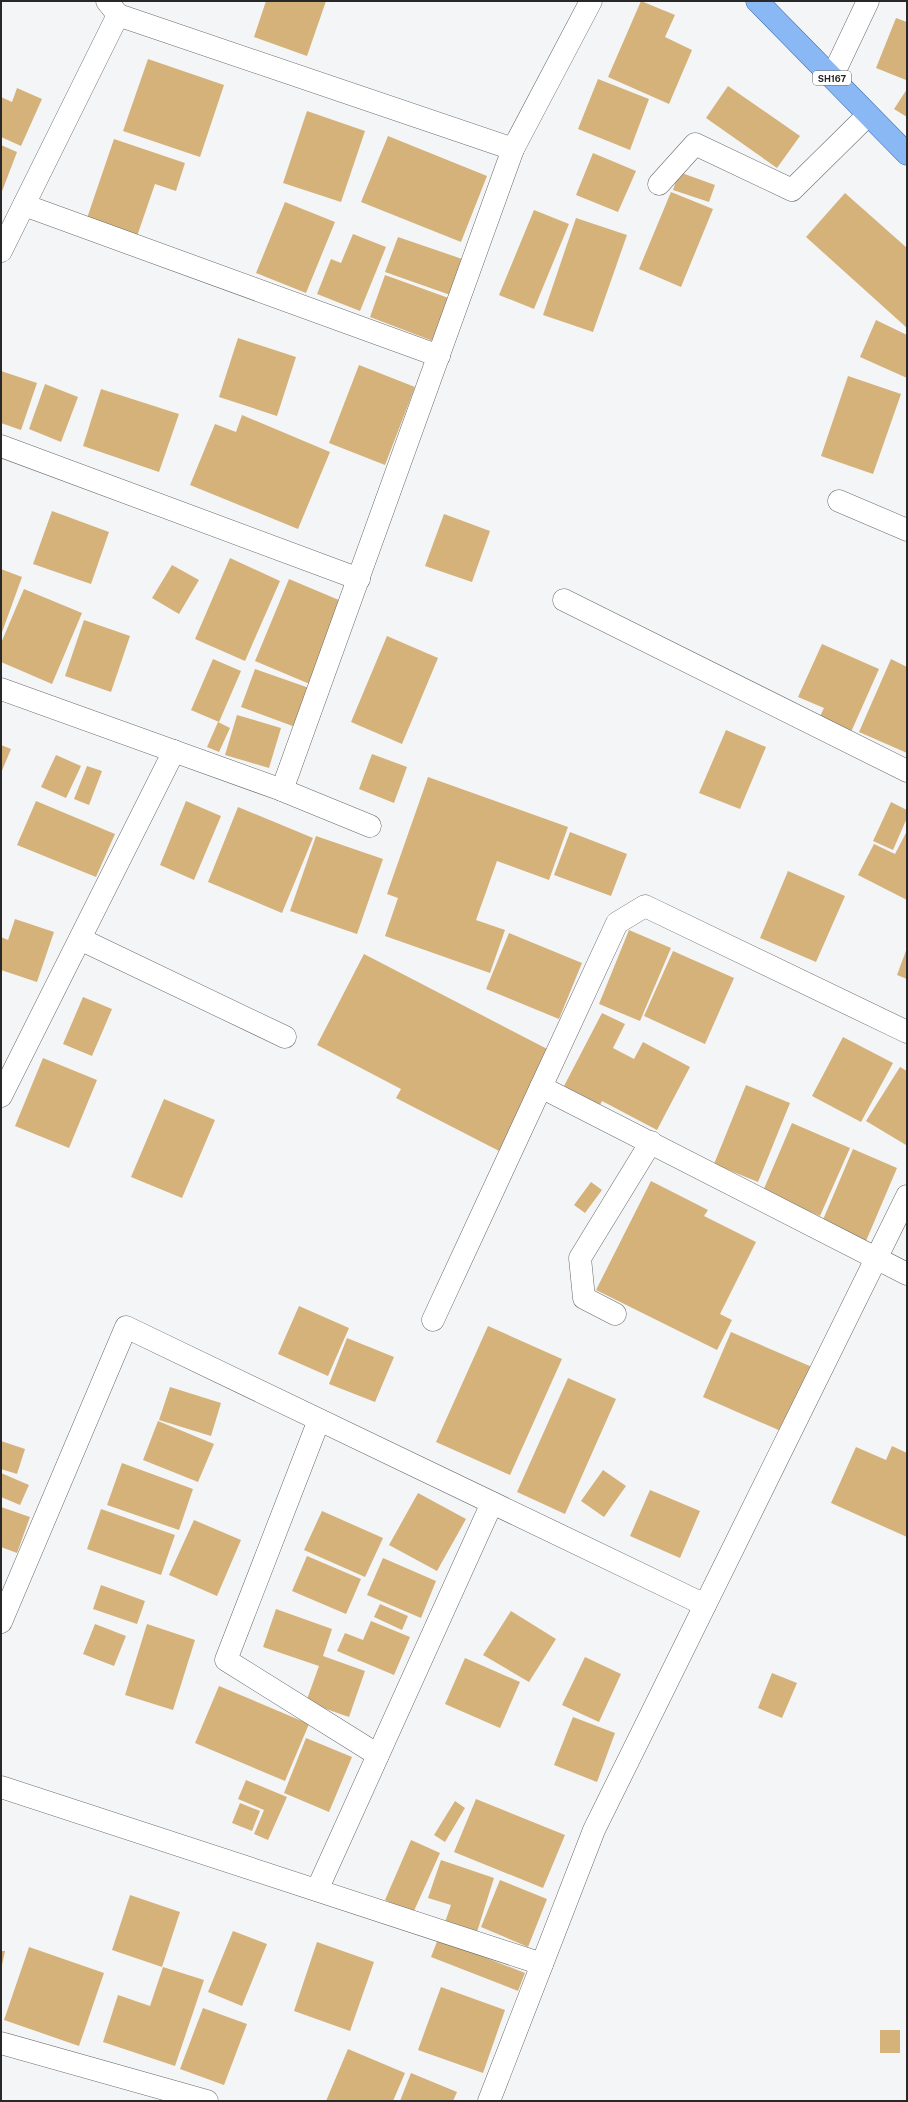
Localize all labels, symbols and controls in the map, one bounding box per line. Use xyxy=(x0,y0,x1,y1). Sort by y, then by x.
road number: SH167 xyxy=(813,71,851,85)

